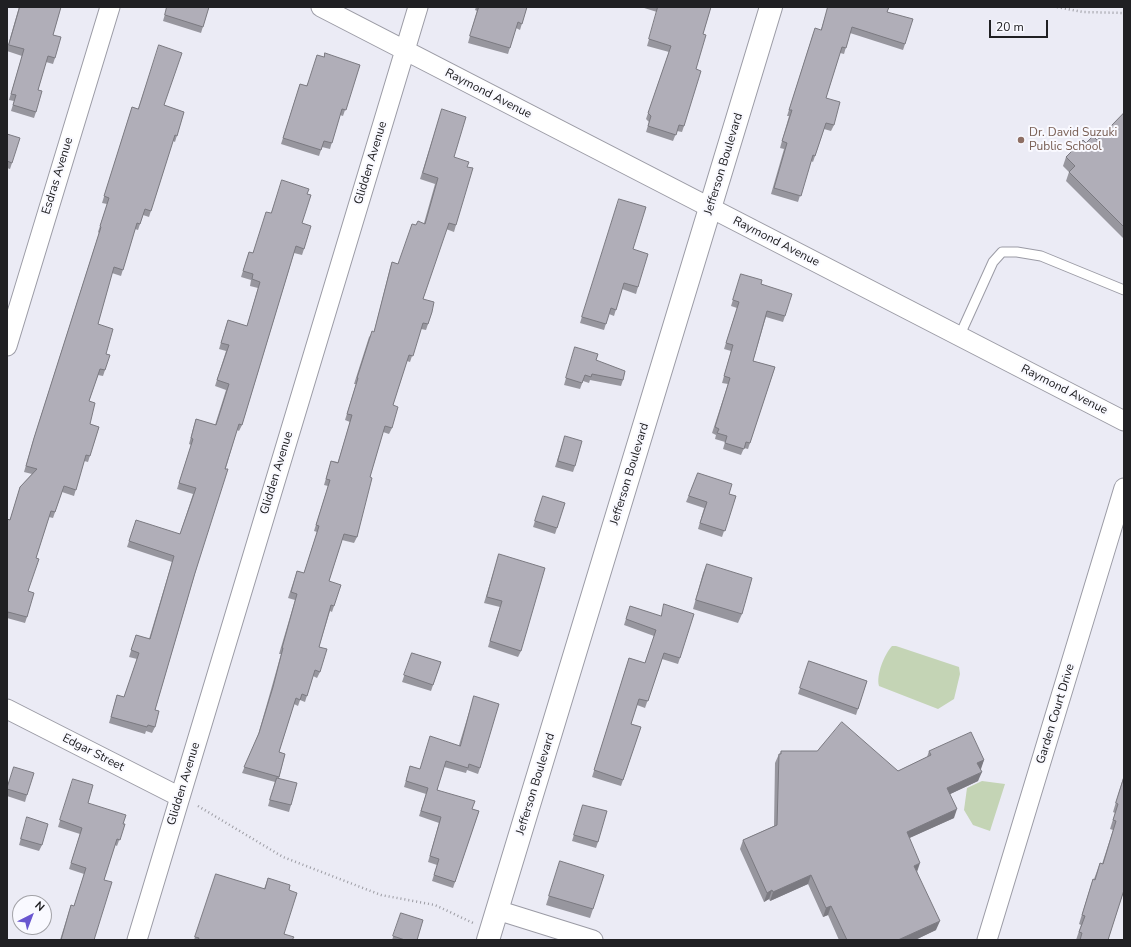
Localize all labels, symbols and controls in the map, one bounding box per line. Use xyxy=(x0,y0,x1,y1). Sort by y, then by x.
scale bar xyxy=(991,12,1050,38)
text: 20 m xyxy=(996,19,1024,35)
street label: Raymond Avenue xyxy=(442,66,534,122)
street label: Jefferson Boulevard xyxy=(702,111,746,217)
street label: Glidden Avenue xyxy=(352,120,390,206)
place label: Dr. David Suzuki Public School xyxy=(1029,126,1117,154)
marker: Dr. David Suzuki Public School xyxy=(1016,135,1026,145)
street label: Esdras Avenue xyxy=(39,136,77,216)
street label: Raymond Avenue xyxy=(730,214,822,270)
street label: Raymond Avenue xyxy=(1018,362,1110,418)
street label: Jefferson Boulevard xyxy=(608,421,652,527)
street label: Glidden Avenue xyxy=(258,430,296,516)
street label: Garden Court Drive xyxy=(1034,662,1078,766)
street label: Edgar Street xyxy=(60,731,126,775)
street label: Jefferson Boulevard xyxy=(514,731,558,837)
street label: Glidden Avenue xyxy=(165,741,203,827)
north arrow xyxy=(12,895,52,935)
text: N xyxy=(32,898,48,915)

